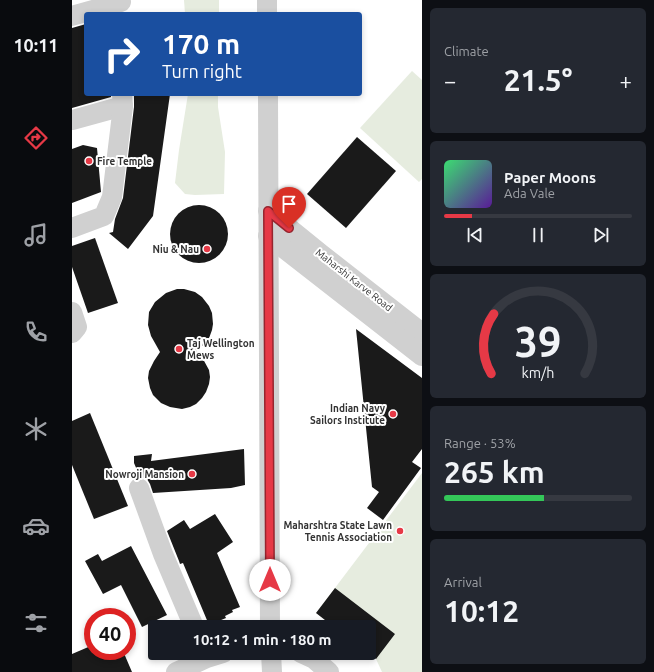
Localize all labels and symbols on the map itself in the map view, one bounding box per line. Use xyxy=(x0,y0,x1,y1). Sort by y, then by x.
marker: Fire Temple xyxy=(84,156,94,166)
place label: Fire Temple xyxy=(97,156,152,167)
pin xyxy=(272,187,306,228)
place label: Niu & Nau xyxy=(153,244,199,255)
marker: Niu & Nau xyxy=(202,244,212,254)
street label: Maharshi Karve Road xyxy=(313,247,395,313)
place label: Taj Wellington Mews xyxy=(187,338,255,361)
marker: Taj Wellington Mews xyxy=(174,344,184,354)
place label: Indian Navy Sailors Institute xyxy=(310,403,386,426)
marker: Indian Navy Sailors Institute xyxy=(388,409,398,419)
place label: Nowroji Mansion xyxy=(105,469,184,480)
marker: Nowroji Mansion xyxy=(187,469,197,479)
place label: Maharshtra State Lawn Tennis Association xyxy=(283,520,392,543)
marker: Maharshtra State Lawn Tennis Association xyxy=(395,526,405,536)
position arrow xyxy=(249,559,291,601)
speed limit sign: 40 xyxy=(84,608,136,660)

